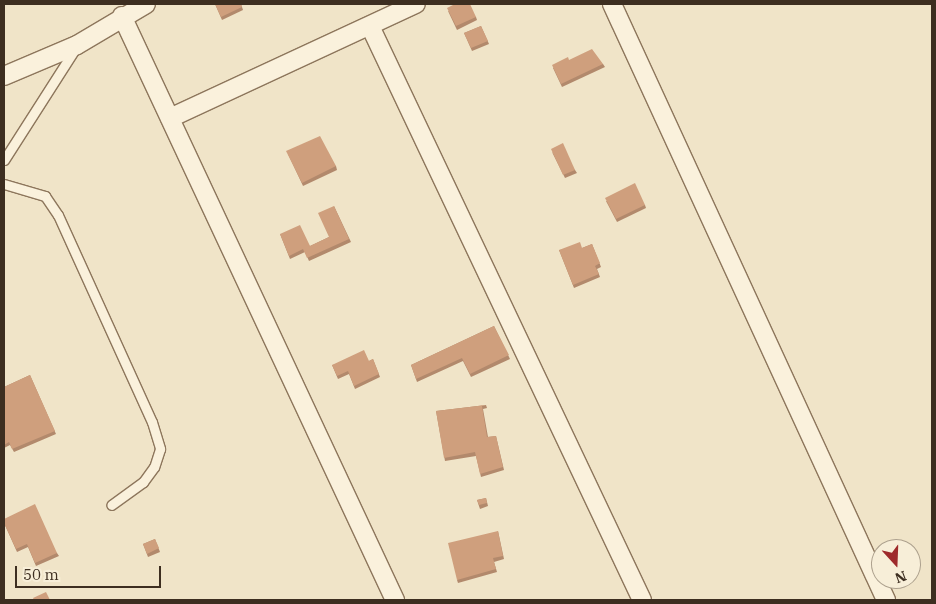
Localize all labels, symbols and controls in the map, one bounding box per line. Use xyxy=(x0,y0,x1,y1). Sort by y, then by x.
north arrow xyxy=(871,539,921,589)
scale bar xyxy=(18,556,164,588)
text: 50 m xyxy=(23,565,59,584)
text: N xyxy=(893,567,909,588)

